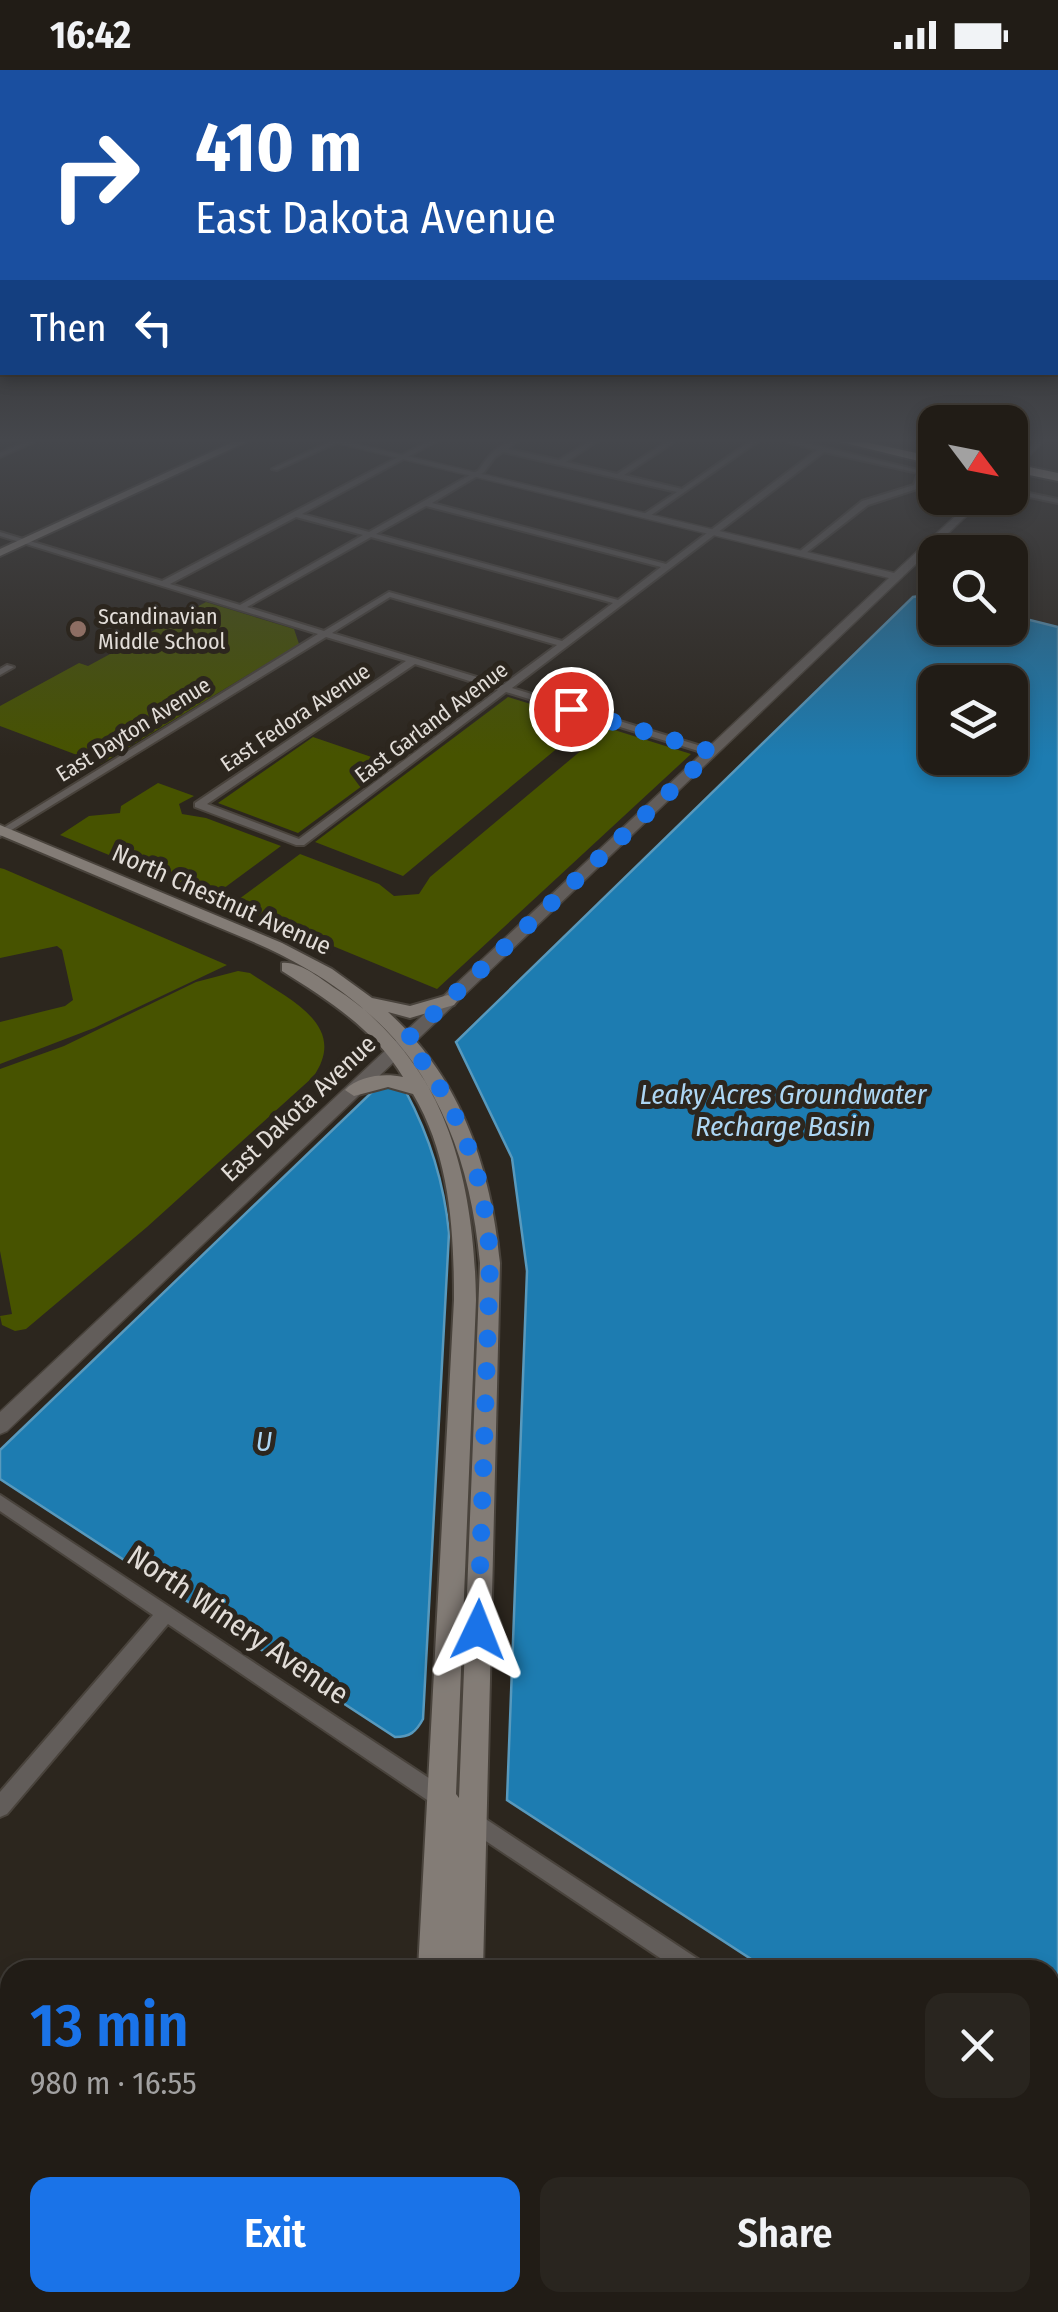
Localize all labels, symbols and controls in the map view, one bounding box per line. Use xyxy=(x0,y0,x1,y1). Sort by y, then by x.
text: 16:42 xyxy=(50,12,131,58)
text: 410 m xyxy=(195,106,362,190)
icon: right xyxy=(30,110,160,240)
text: East Dakota Avenue xyxy=(195,191,556,245)
icon: left xyxy=(126,300,181,355)
text: Then xyxy=(30,305,106,351)
north arrow xyxy=(918,405,1028,515)
map controls xyxy=(918,405,1028,775)
button: search xyxy=(918,535,1028,645)
place label: Scandinavian Middle School xyxy=(98,603,226,655)
marker: Scandinavian Middle School xyxy=(67,618,89,640)
street label: East Garland Avenue xyxy=(349,656,513,789)
street label: East Fedora Avenue xyxy=(215,657,375,777)
button: layers xyxy=(918,665,1028,775)
pin xyxy=(529,667,614,752)
street label: East Dayton Avenue xyxy=(51,671,215,788)
icon: arrive xyxy=(544,682,599,737)
street label: North Chestnut Avenue xyxy=(107,838,336,962)
street label: East Dakota Avenue xyxy=(215,1029,382,1188)
water label: Leaky Acres Groundwater Recharge Basin xyxy=(640,1078,928,1143)
water label: U xyxy=(256,1425,272,1458)
street label: North Winery Avenue xyxy=(121,1538,355,1712)
position arrow xyxy=(426,1578,530,1682)
text: 13 min xyxy=(30,1990,189,2062)
button: close xyxy=(925,1993,1030,2098)
text: 980 m · 16:55 xyxy=(30,2064,197,2102)
button: Exit xyxy=(30,2177,520,2292)
button: Share xyxy=(540,2177,1030,2292)

